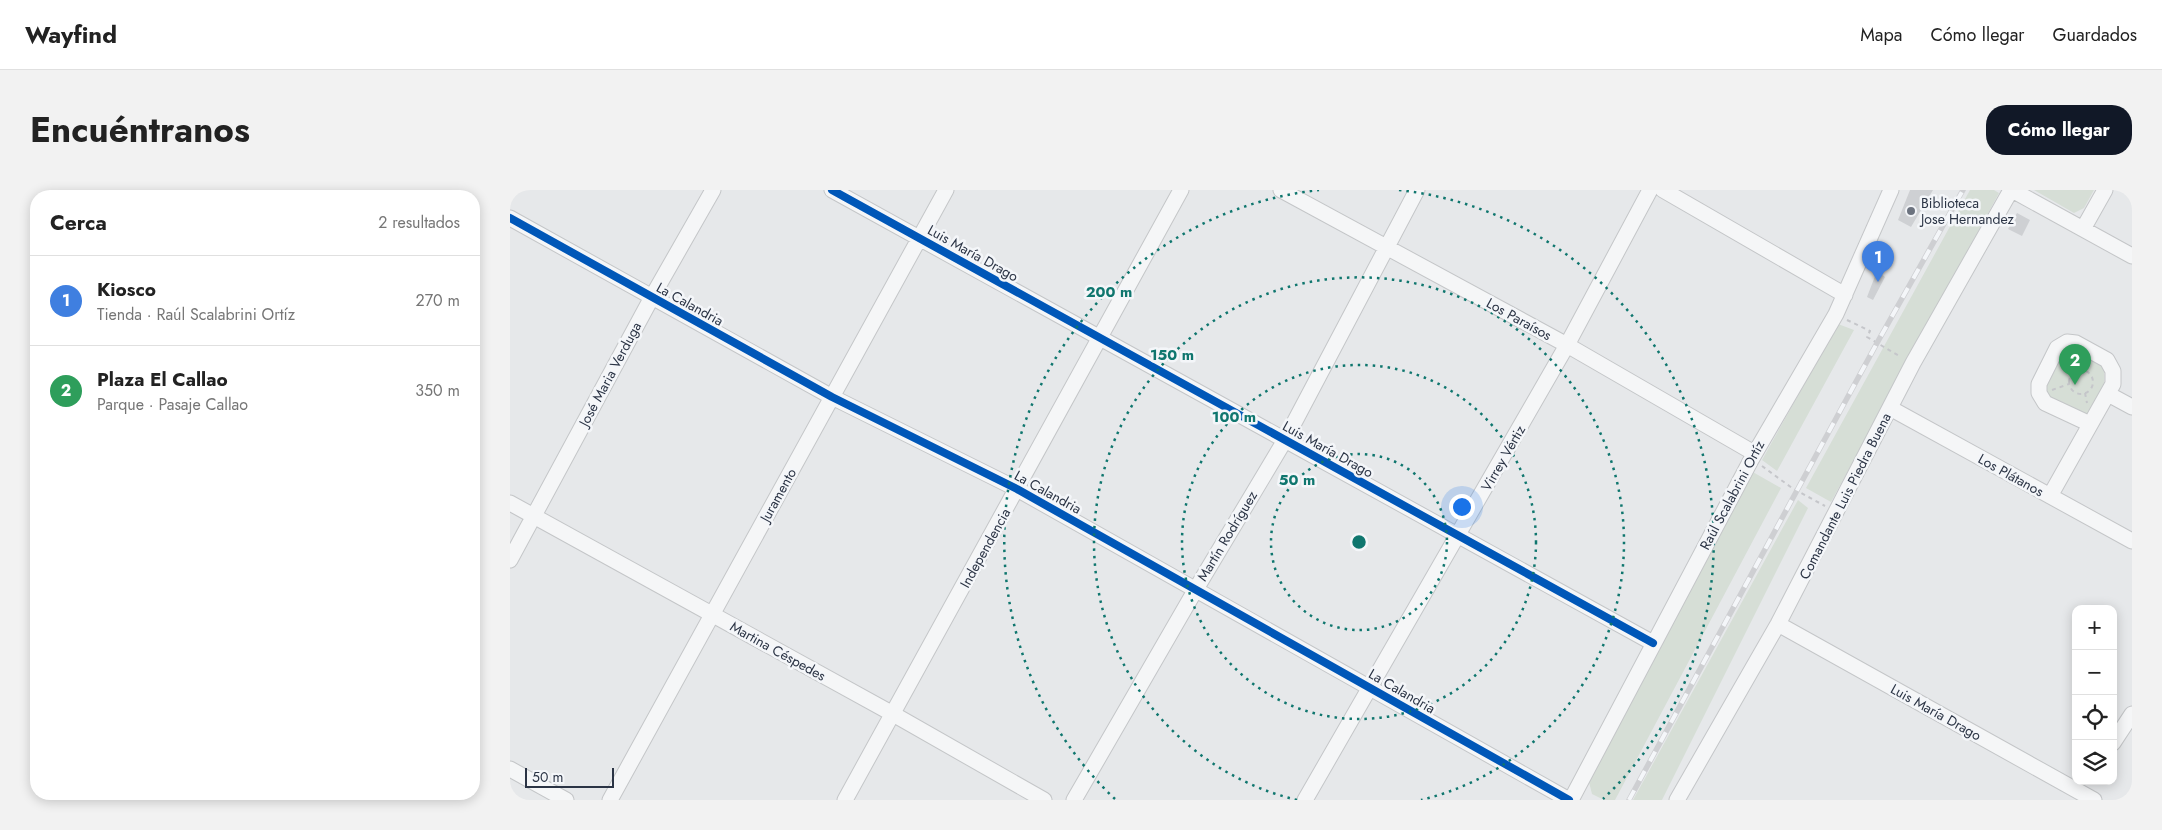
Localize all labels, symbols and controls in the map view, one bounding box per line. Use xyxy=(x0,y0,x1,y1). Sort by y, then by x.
text: Wayfind xyxy=(25,17,117,52)
text: Mapa xyxy=(1860,22,1902,48)
text: Cómo llegar xyxy=(1930,22,2025,48)
text: Guardados xyxy=(2053,22,2137,48)
text: Encuéntranos xyxy=(30,105,250,155)
button: Cómo llegar xyxy=(1986,105,2132,155)
place label: Biblioteca Jose Hernandez xyxy=(1919,193,2014,229)
marker: Biblioteca Jose Hernandez xyxy=(1905,205,1917,217)
text: Cerca xyxy=(50,208,107,238)
text: 2 resultados xyxy=(378,211,460,234)
street label: Luis María Drago xyxy=(924,220,1022,286)
pin: 1 xyxy=(1862,241,1894,282)
text: Kiosco xyxy=(97,276,156,303)
street label: La Calandria xyxy=(653,277,727,331)
text: 200 m xyxy=(1086,281,1132,303)
text: 1 xyxy=(62,289,70,312)
text: 270 m xyxy=(416,289,460,312)
street label: Los Paraísos xyxy=(1483,293,1556,345)
text: Tienda · Raúl Scalabrini Ortíz xyxy=(97,303,295,326)
street label: José Maria Verduga xyxy=(573,318,646,432)
text: 150 m xyxy=(1150,344,1194,366)
pin: 2 xyxy=(2059,344,2091,385)
text: Plaza El Callao xyxy=(97,366,228,393)
text: 2 xyxy=(61,379,71,402)
text: 350 m xyxy=(415,379,460,402)
text: Parque · Pasaje Callao xyxy=(97,393,248,416)
text: 100 m xyxy=(1212,406,1256,428)
street label: Comandante Luis Piedra Buena xyxy=(1794,409,1896,583)
street label: Luis María Drago xyxy=(1279,416,1377,482)
street label: Virrey Vértiz xyxy=(1476,421,1530,495)
street label: Raúl Scalabrini Ortíz xyxy=(1695,436,1770,553)
street label: Los Plátanos xyxy=(1975,449,2048,501)
street label: Juramento xyxy=(754,464,801,527)
street label: La Calandria xyxy=(1011,465,1085,519)
text: 50 m xyxy=(1279,469,1315,491)
street label: Martín Rodríguez xyxy=(1192,487,1262,585)
your location xyxy=(1449,494,1475,520)
street label: Independencia xyxy=(955,505,1015,591)
centre of rings xyxy=(1350,533,1368,551)
map controls xyxy=(2072,605,2117,785)
button: + xyxy=(2072,605,2117,650)
street label: Martina Céspedes xyxy=(727,616,830,686)
button: − xyxy=(2072,650,2117,695)
street label: La Calandria xyxy=(1365,664,1439,718)
street label: Luis María Drago xyxy=(1887,679,1985,745)
button: locate xyxy=(2072,695,2117,740)
button: layers xyxy=(2072,740,2117,785)
scale bar xyxy=(525,765,614,788)
text: 50 m xyxy=(532,767,563,787)

